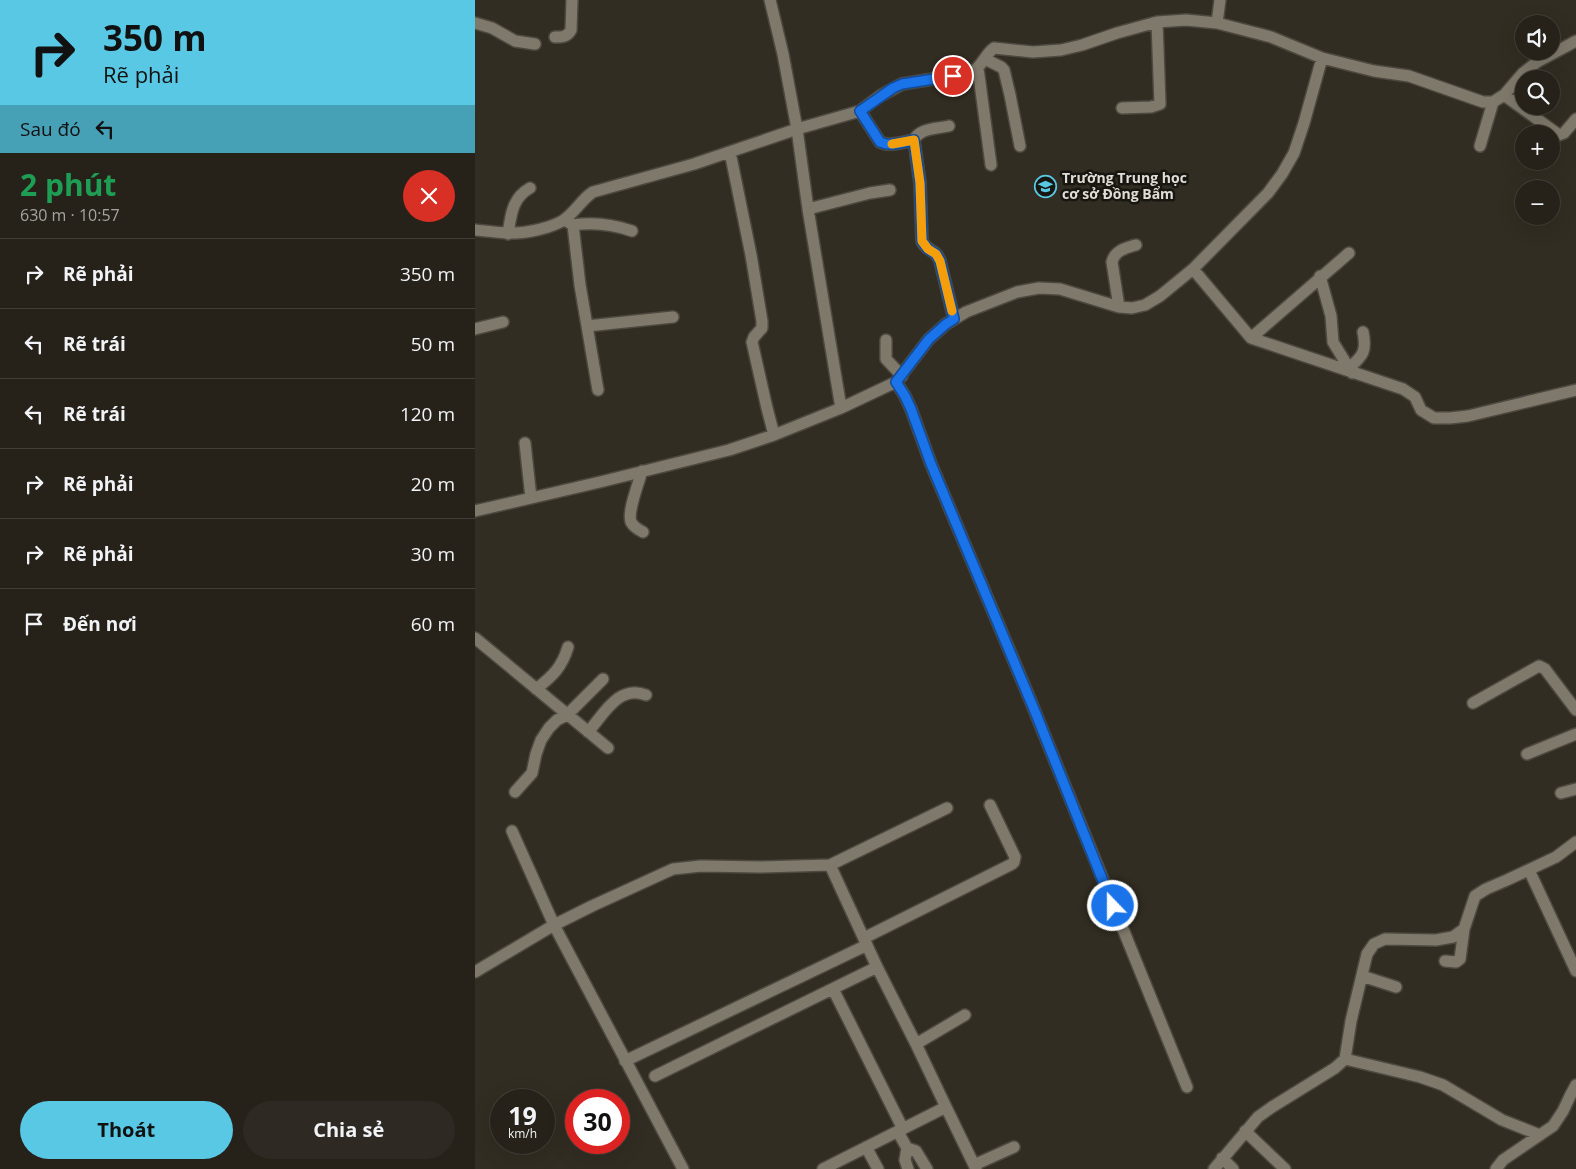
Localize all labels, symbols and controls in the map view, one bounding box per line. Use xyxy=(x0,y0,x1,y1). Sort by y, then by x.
text: 350 m xyxy=(103,14,207,61)
map controls xyxy=(1515,15,1560,225)
button: sound xyxy=(1515,15,1560,60)
icon: right xyxy=(20,20,85,85)
pin xyxy=(932,55,974,97)
text: Rẽ phải xyxy=(103,59,179,89)
icon: arrive xyxy=(939,62,967,90)
button: search xyxy=(1515,70,1560,115)
icon: left xyxy=(91,115,119,143)
text: Sau đó xyxy=(20,116,81,142)
button: + xyxy=(1515,125,1560,170)
text: 2 phút xyxy=(20,164,116,205)
place label: Trường Trung học cơ sở Đồng Bẩm xyxy=(1062,168,1187,203)
button: close xyxy=(403,170,455,222)
school or university icon: Trường Trung học cơ sở Đồng Bẩm xyxy=(1034,174,1058,198)
button: − xyxy=(1515,180,1560,225)
text: 630 m · 10:57 xyxy=(20,204,120,226)
icon: right xyxy=(20,260,48,288)
text: Rẽ phải xyxy=(63,261,134,287)
text: 350 m xyxy=(400,261,455,287)
icon: left xyxy=(20,330,48,358)
text: Rẽ trái xyxy=(63,331,126,357)
text: 50 m xyxy=(411,331,455,357)
icon: left xyxy=(20,400,48,428)
text: Rẽ trái xyxy=(63,401,126,427)
text: 120 m xyxy=(400,401,455,427)
icon: right xyxy=(20,470,48,498)
text: Rẽ phải xyxy=(63,471,134,497)
text: 20 m xyxy=(411,471,455,497)
icon: right xyxy=(20,540,48,568)
text: Rẽ phải xyxy=(63,541,134,567)
text: 30 m xyxy=(411,541,455,567)
icon: arrive xyxy=(20,610,48,638)
text: Đến nơi xyxy=(63,611,137,637)
text: 60 m xyxy=(411,611,455,637)
position arrow xyxy=(1086,879,1138,931)
speed limit sign: 30 xyxy=(565,1089,630,1154)
text: 19 xyxy=(508,1098,537,1132)
button: Thoát xyxy=(20,1101,233,1159)
button: Chia sẻ xyxy=(243,1101,455,1159)
text: km/h xyxy=(508,1125,537,1142)

